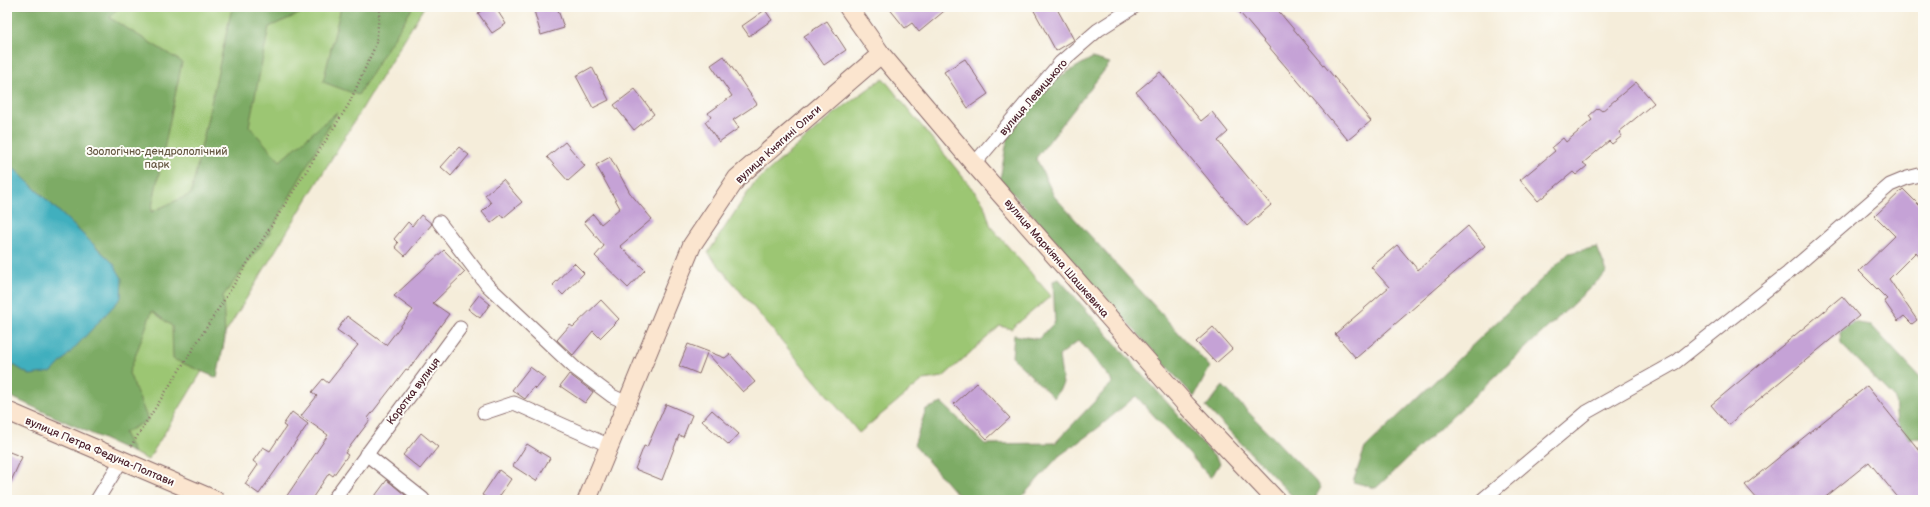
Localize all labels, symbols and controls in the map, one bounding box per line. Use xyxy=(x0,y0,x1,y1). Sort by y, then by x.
street label: вулиця Левицького xyxy=(997,56,1070,138)
street label: вулиця Княгині Ольги xyxy=(733,103,824,186)
park label: Зоологічно-дендрололічний парк xyxy=(86,145,228,171)
street label: вулиця Маркіяна Шашкевича xyxy=(1002,196,1112,321)
street label: Коротка вулиця xyxy=(384,355,443,427)
street label: вулиця Петра Федуна-Полтави xyxy=(23,414,176,489)

